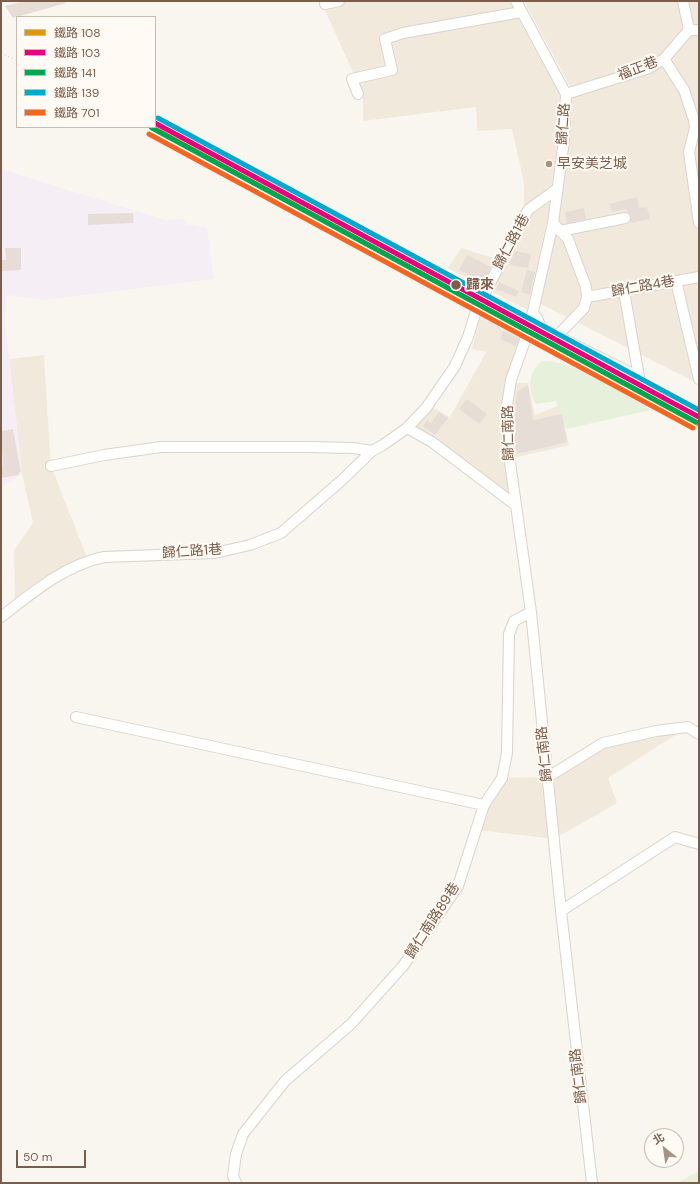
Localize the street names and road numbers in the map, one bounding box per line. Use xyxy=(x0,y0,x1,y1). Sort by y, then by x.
street label: 福正巷 xyxy=(615,54,661,84)
street label: 歸仁路 xyxy=(554,102,574,146)
street label: 歸仁路1巷 xyxy=(490,211,534,273)
street label: 歸仁路4巷 xyxy=(610,273,676,301)
street label: 歸仁南路 xyxy=(500,405,518,461)
street label: 歸仁路1巷 xyxy=(161,542,223,562)
street label: 歸仁南路 xyxy=(534,725,556,783)
street label: 歸仁南路89巷 xyxy=(402,880,464,962)
street label: 歸仁南路 xyxy=(567,1047,591,1105)

